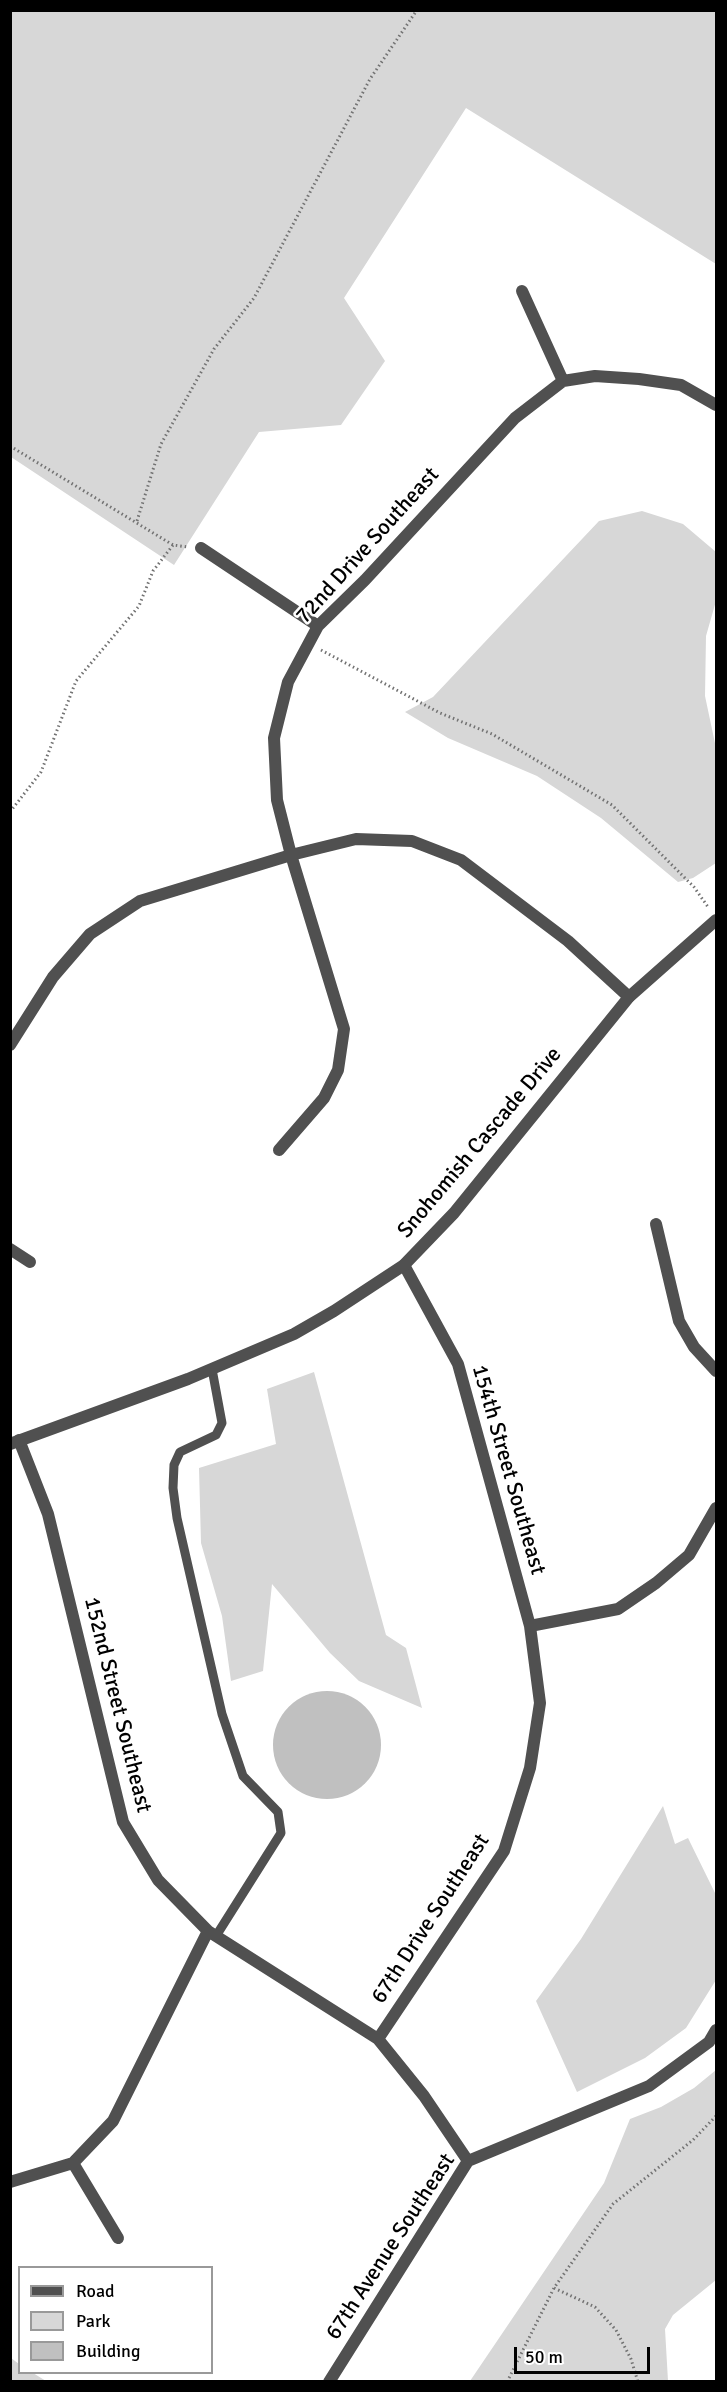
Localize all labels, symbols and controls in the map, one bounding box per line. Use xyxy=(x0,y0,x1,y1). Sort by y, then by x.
street label: 72nd Drive Southeast xyxy=(291,462,445,630)
street label: Snohomish Cascade Drive xyxy=(392,1042,568,1244)
street label: 154th Street Southeast xyxy=(465,1362,551,1578)
street label: 152nd Street Southeast xyxy=(77,1595,157,1815)
street label: 67th Drive Southeast xyxy=(366,1829,496,2009)
street label: 67th Avenue Southeast xyxy=(321,2149,461,2345)
legend xyxy=(18,2266,213,2374)
text: Road xyxy=(76,2280,115,2302)
text: Park xyxy=(76,2310,111,2332)
scale bar xyxy=(517,2335,654,2373)
text: Building xyxy=(76,2340,140,2362)
text: 50 m xyxy=(525,2346,563,2368)

